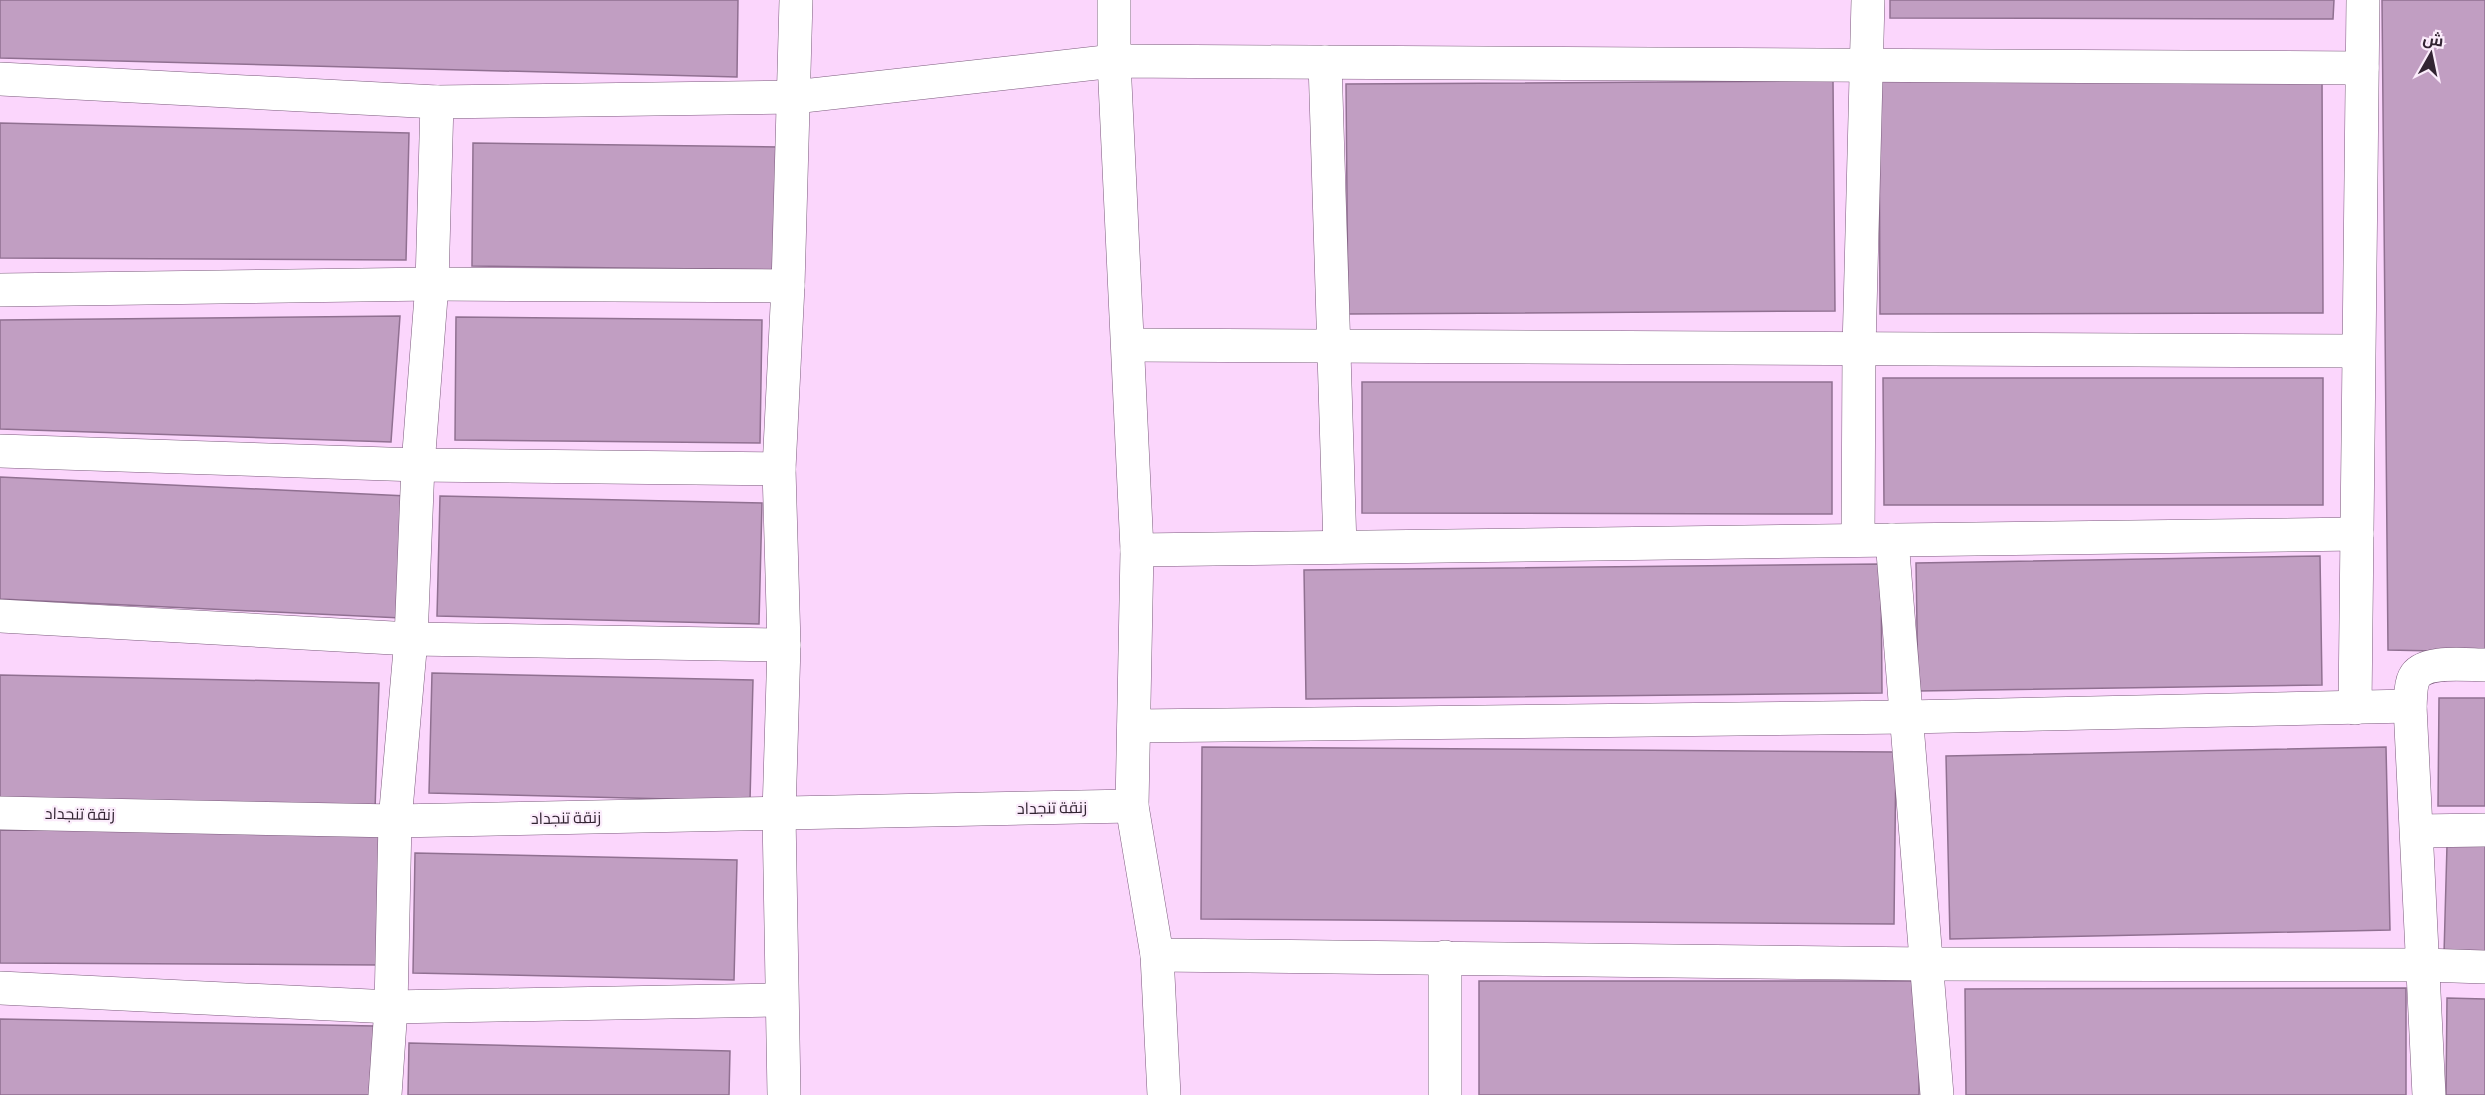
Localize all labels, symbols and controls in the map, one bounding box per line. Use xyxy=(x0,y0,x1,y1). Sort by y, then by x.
north arrow xyxy=(2401,24,2461,84)
text: ش xyxy=(2422,29,2445,51)
street label: زنقة تنجداد xyxy=(1017,798,1087,818)
street label: زنقة تنجداد xyxy=(45,804,115,824)
street label: زنقة تنجداد xyxy=(531,808,601,828)

